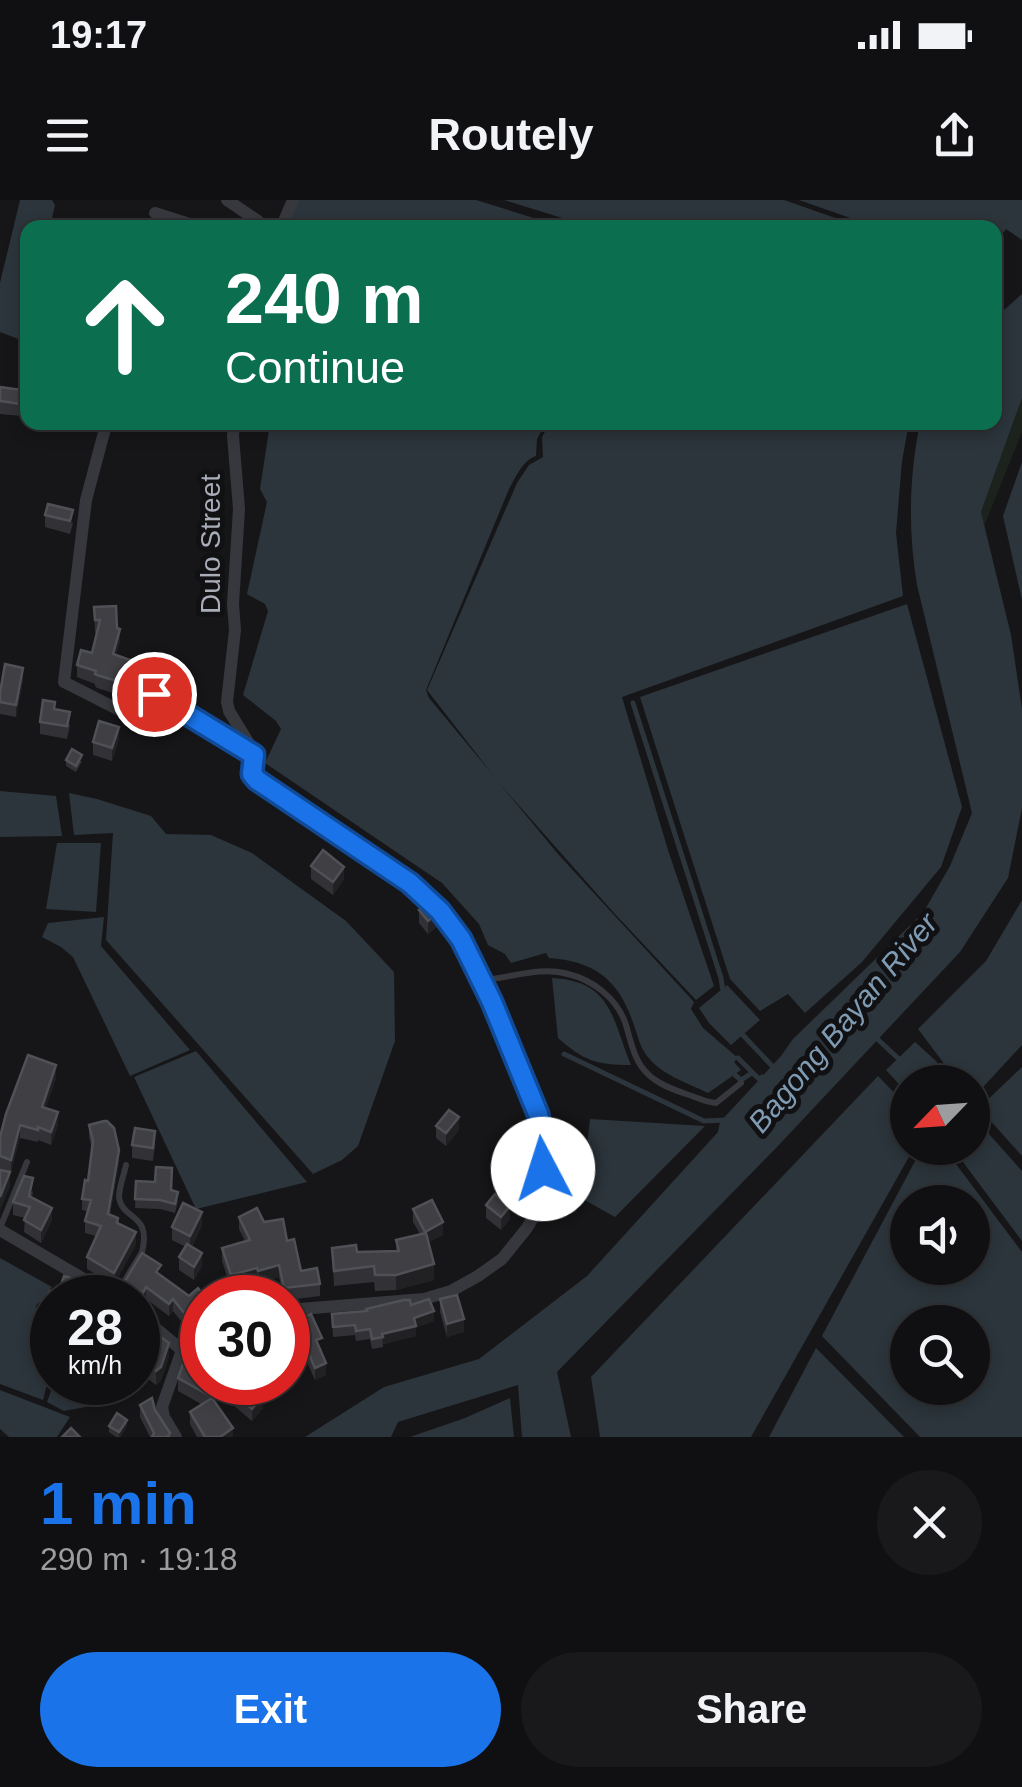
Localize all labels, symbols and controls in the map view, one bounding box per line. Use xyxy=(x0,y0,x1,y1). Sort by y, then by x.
text: 19:17 xyxy=(50,14,147,56)
icon: menu xyxy=(40,108,95,163)
icon: share xyxy=(927,108,982,163)
text: Routely xyxy=(428,109,594,160)
icon: ahead xyxy=(60,260,190,390)
text: 240 m xyxy=(225,260,423,338)
text: Continue xyxy=(225,342,405,393)
street label: Dulo Street xyxy=(195,474,226,614)
pin xyxy=(112,652,197,737)
icon: arrive xyxy=(127,667,182,722)
water label: Bagong Bayan River xyxy=(742,906,944,1139)
north arrow xyxy=(890,1065,990,1165)
map controls xyxy=(890,1065,990,1405)
position arrow xyxy=(491,1117,595,1221)
button: sound xyxy=(890,1185,990,1285)
speed limit sign: 30 xyxy=(180,1275,310,1405)
text: 28 xyxy=(67,1300,123,1356)
button: search xyxy=(890,1305,990,1405)
text: km/h xyxy=(68,1351,122,1379)
text: 1 min xyxy=(40,1470,197,1537)
button: close xyxy=(877,1470,982,1575)
text: 290 m · 19:18 xyxy=(40,1541,237,1577)
button: Exit xyxy=(40,1652,501,1767)
button: Share xyxy=(521,1652,982,1767)

